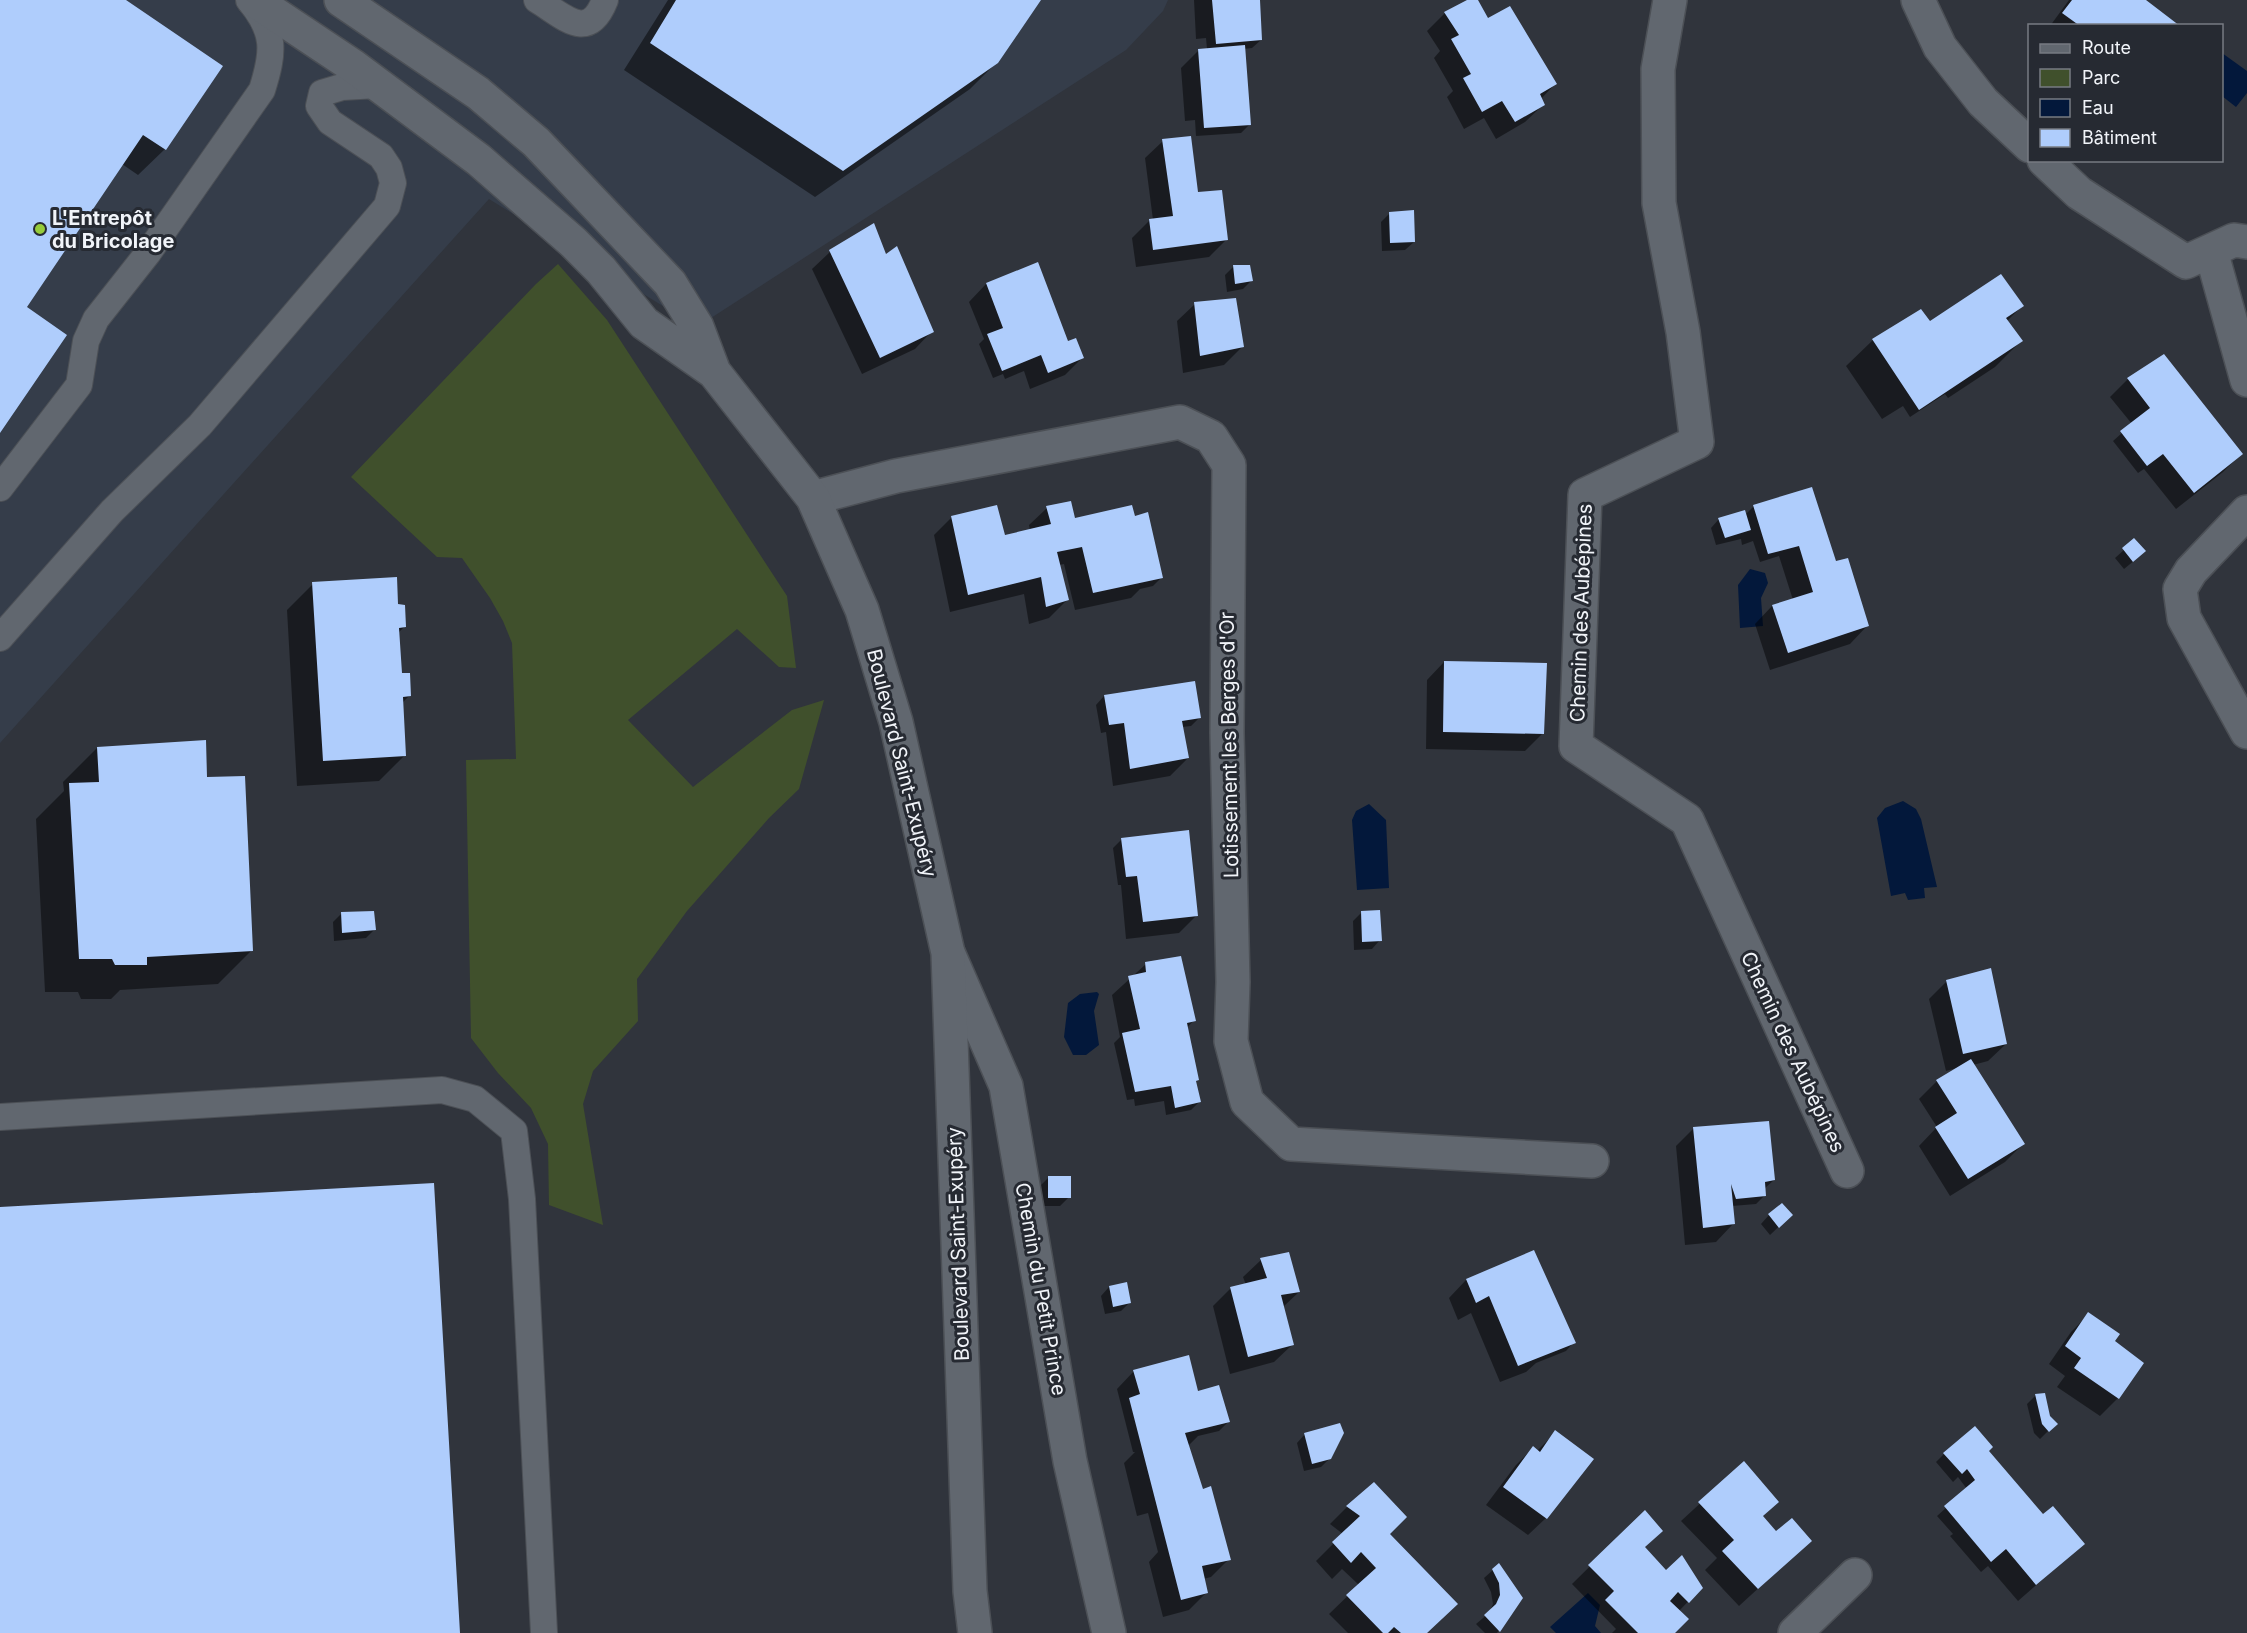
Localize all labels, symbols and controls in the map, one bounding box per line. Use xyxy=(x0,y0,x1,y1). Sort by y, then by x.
legend xyxy=(2028,24,2223,162)
text: Route xyxy=(2082,37,2131,58)
text: Parc xyxy=(2082,67,2120,88)
text: Eau xyxy=(2082,97,2114,118)
text: Bâtiment xyxy=(2082,127,2157,148)
place label: L'Entrepôt du Bricolage xyxy=(52,206,174,253)
marker: L'Entrepôt du Bricolage xyxy=(33,222,47,236)
street label: Chemin des Aubépines xyxy=(1565,503,1597,723)
street label: Lotissement les Berges d'Or xyxy=(1215,611,1243,878)
street label: Boulevard Saint-Exupéry xyxy=(862,646,942,880)
street label: Chemin des Aubépines xyxy=(1736,948,1850,1156)
street label: Boulevard Saint-Exupéry xyxy=(942,1127,974,1361)
street label: Chemin du Petit Prince xyxy=(1010,1181,1072,1397)

